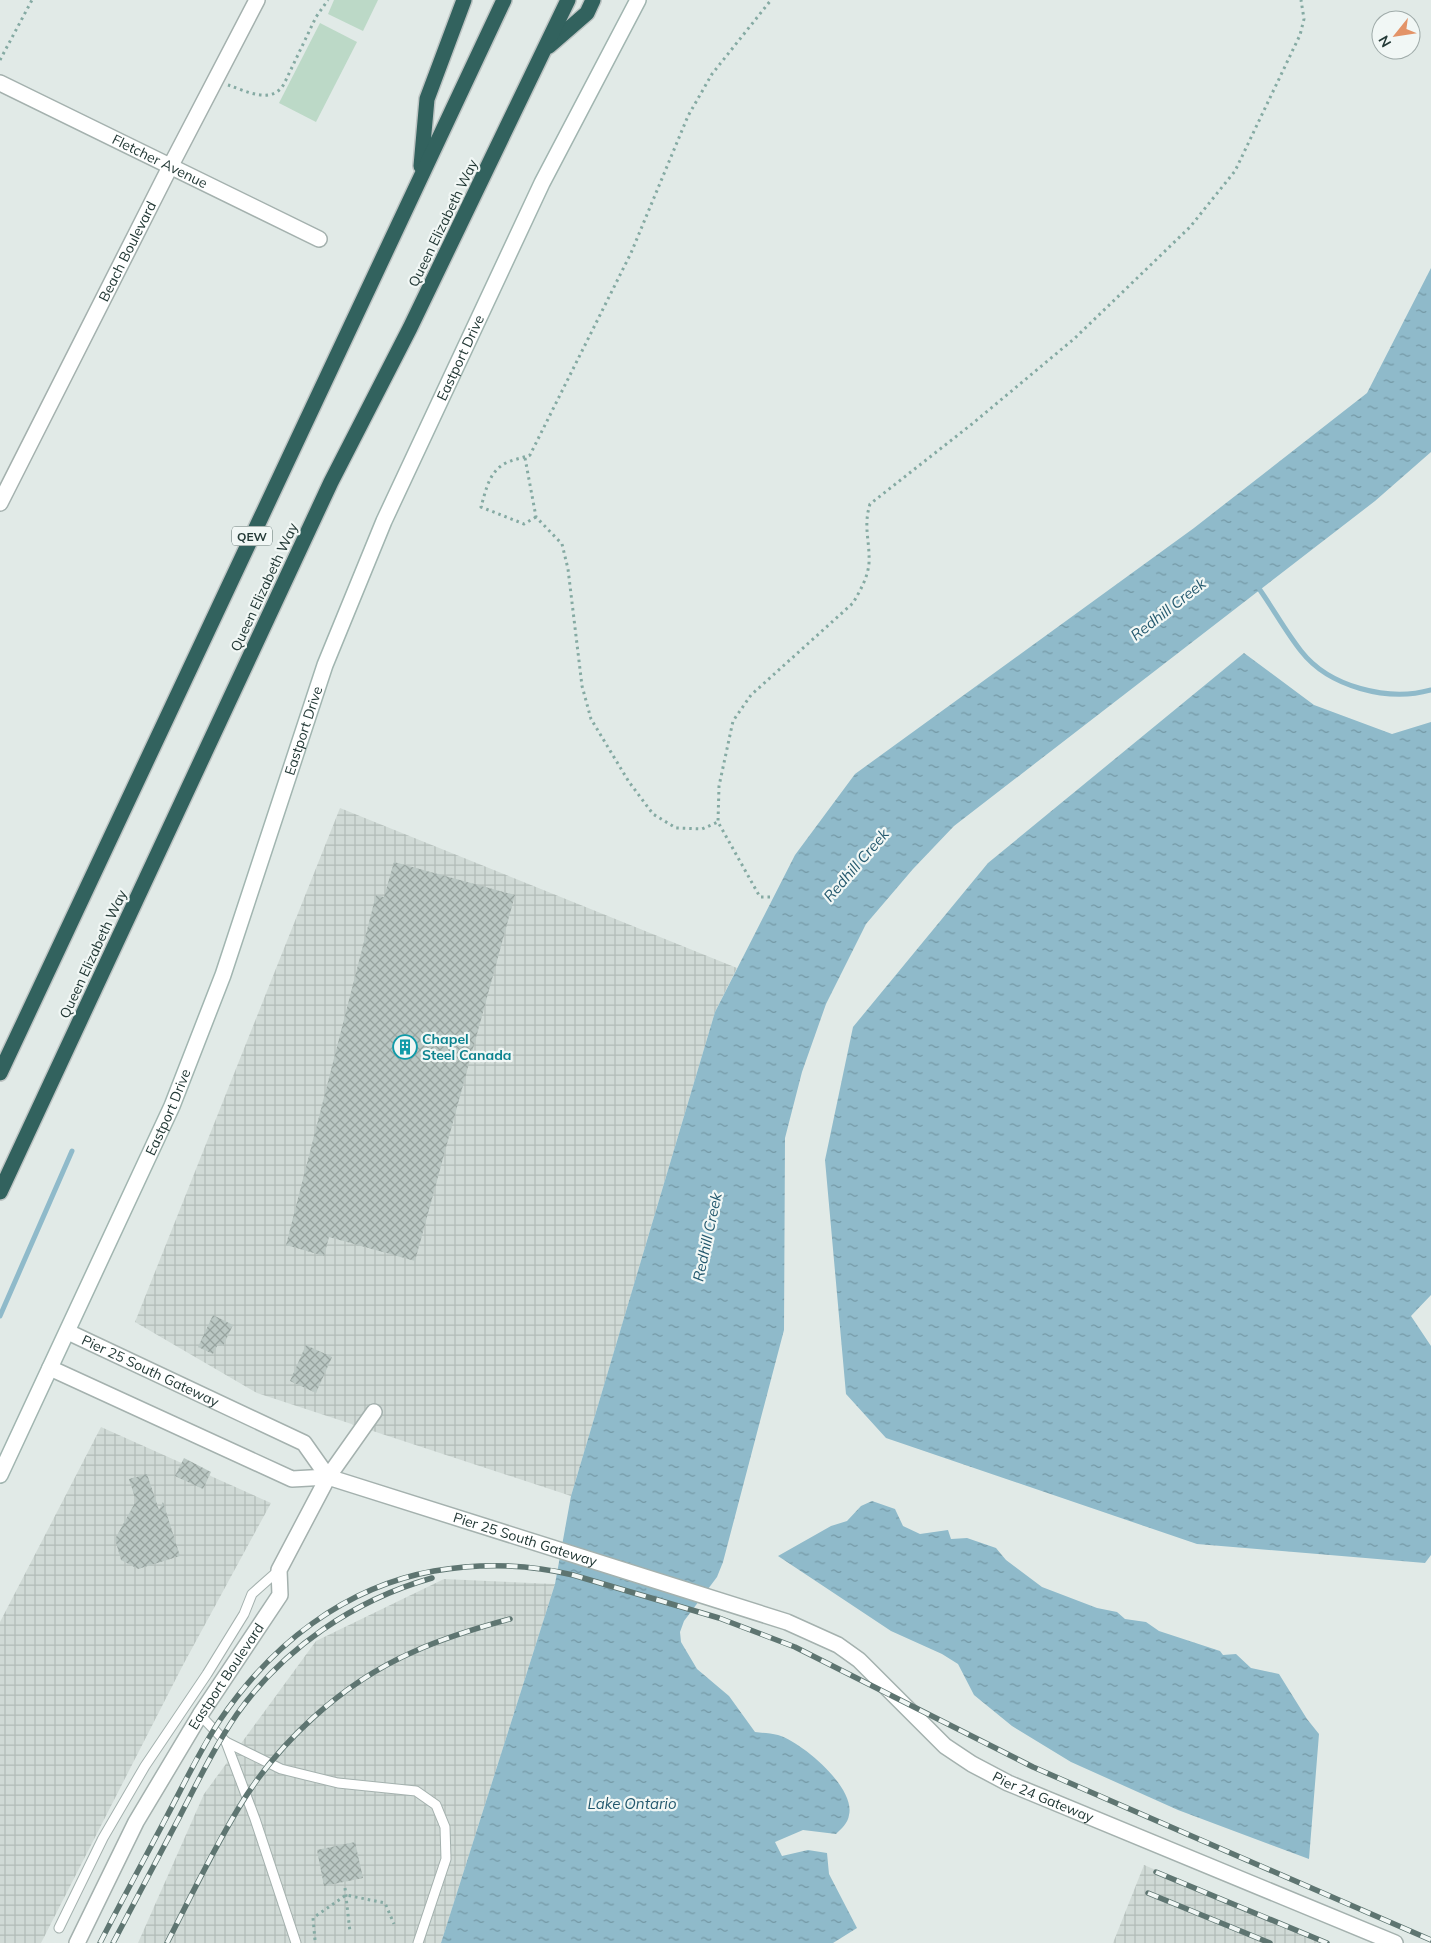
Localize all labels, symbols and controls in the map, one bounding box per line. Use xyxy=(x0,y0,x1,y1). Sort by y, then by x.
north arrow xyxy=(1371,10,1421,60)
text: N xyxy=(1374,32,1395,51)
street label: Fletcher Avenue xyxy=(109,130,211,192)
street label: Queen Elizabeth Way xyxy=(404,156,482,290)
street label: Beach Boulevard xyxy=(94,198,160,304)
street label: Eastport Drive xyxy=(433,312,488,403)
street label: Queen Elizabeth Way xyxy=(226,519,302,654)
road number: QEW xyxy=(232,526,272,546)
water label: Redhill Creek xyxy=(1127,573,1210,644)
street label: Eastport Drive xyxy=(280,684,326,777)
water label: Redhill Creek xyxy=(819,824,894,905)
street label: Queen Elizabeth Way xyxy=(55,886,131,1021)
place label: Chapel Steel Canada xyxy=(422,1030,512,1064)
building icon: Chapel Steel Canada xyxy=(392,1034,418,1060)
street label: Eastport Drive xyxy=(141,1066,195,1158)
water label: Redhill Creek xyxy=(688,1190,726,1283)
street label: Pier 25 South Gateway xyxy=(79,1331,222,1411)
street label: Pier 25 South Gateway xyxy=(451,1508,600,1571)
street label: Eastport Boulevard xyxy=(184,1619,268,1733)
street label: Pier 24 Gateway xyxy=(989,1767,1097,1827)
water label: Lake Ontario xyxy=(588,1794,677,1813)

